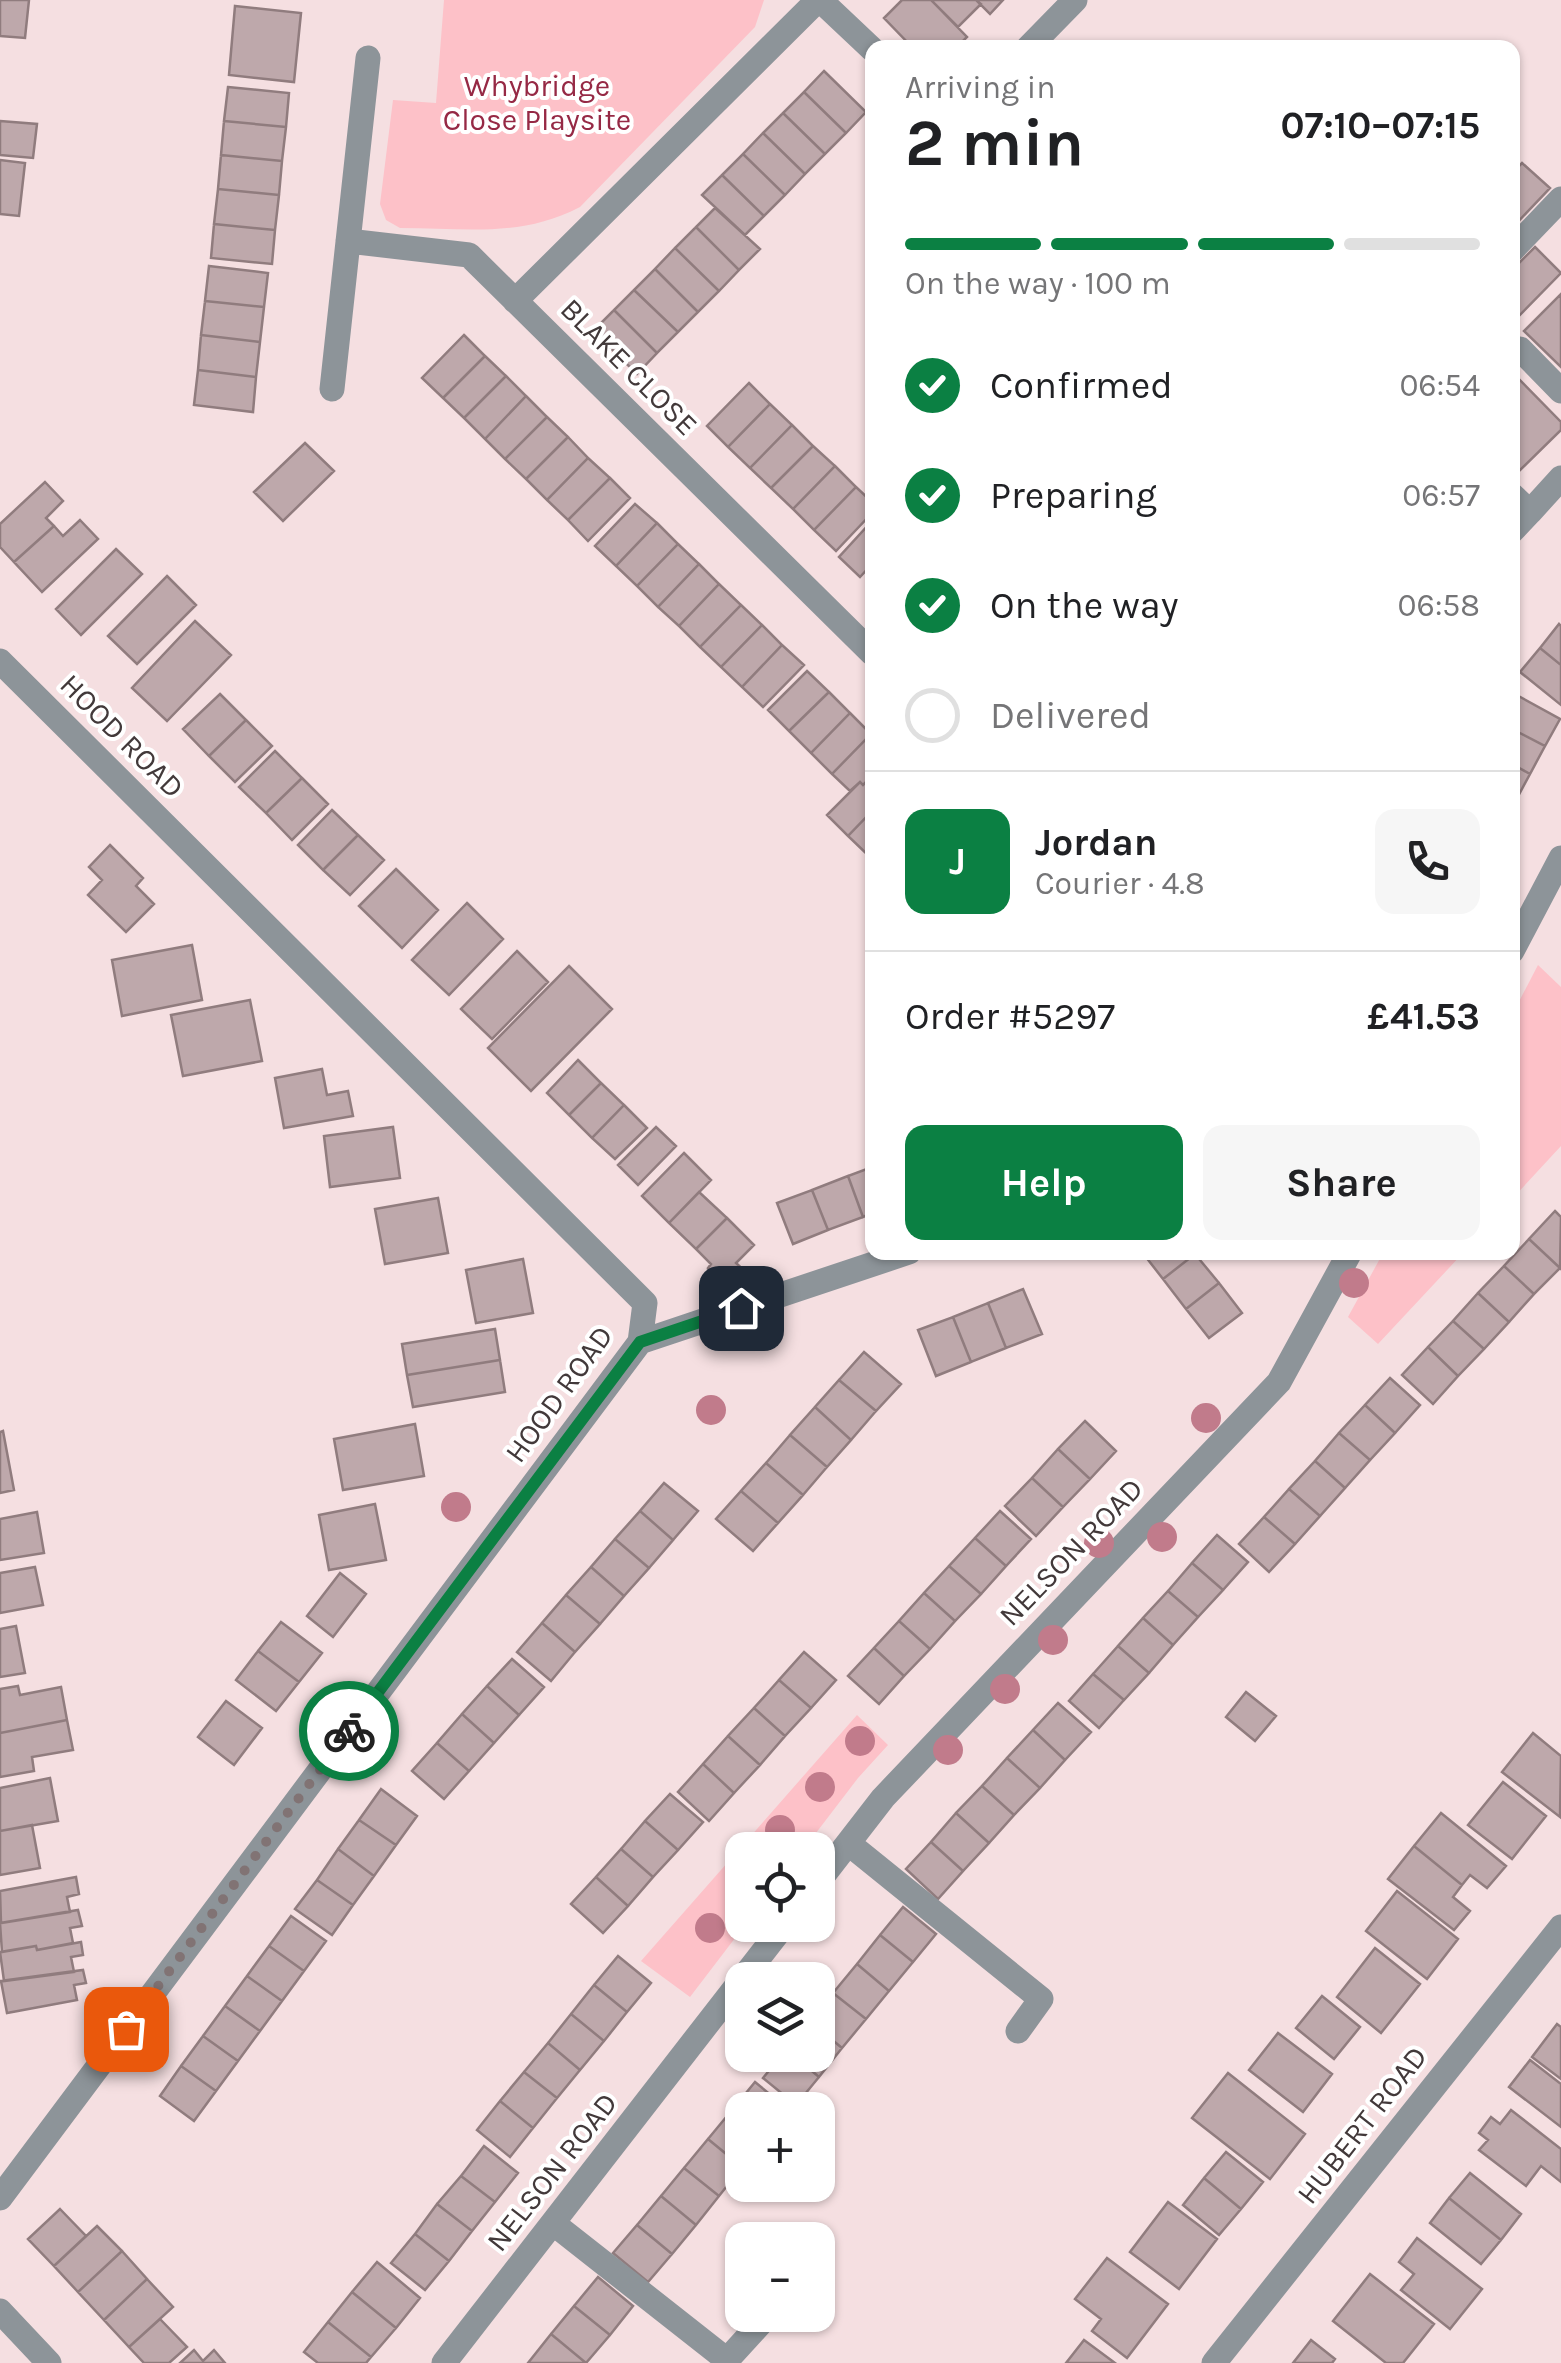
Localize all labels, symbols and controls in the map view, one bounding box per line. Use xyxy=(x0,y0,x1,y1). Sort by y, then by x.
park label: Whybridge Close Playsite xyxy=(443,68,631,138)
text: Arriving in xyxy=(905,69,1056,106)
text: 07:10–07:15 xyxy=(1280,103,1480,148)
text: 2 min xyxy=(905,105,1084,181)
text: On the way · 100 m xyxy=(905,265,1171,302)
street label: BLAKE CLOSE xyxy=(553,291,705,443)
icon: check xyxy=(905,358,960,413)
text: Confirmed xyxy=(990,363,1173,408)
text: 06:54 xyxy=(1399,367,1480,404)
icon: check xyxy=(905,468,960,523)
text: Preparing xyxy=(990,473,1157,518)
text: 06:57 xyxy=(1402,477,1480,514)
icon: check xyxy=(905,578,960,633)
text: On the way xyxy=(990,583,1178,628)
text: 06:58 xyxy=(1398,587,1480,624)
street label: HOOD ROAD xyxy=(53,667,191,805)
text: Delivered xyxy=(990,693,1151,738)
button: phone xyxy=(1375,809,1480,914)
text: Jordan xyxy=(1035,820,1158,865)
text: J xyxy=(949,839,966,884)
text: Courier · 4.8 xyxy=(1035,865,1205,902)
text: Order #5297 xyxy=(905,994,1115,1039)
text: £41.53 xyxy=(1367,994,1480,1039)
button: Help xyxy=(905,1125,1183,1240)
button: Share xyxy=(1203,1125,1480,1240)
pin xyxy=(699,1266,784,1351)
icon: home xyxy=(714,1281,769,1336)
street label: HOOD ROAD xyxy=(497,1318,621,1470)
street label: NELSON ROAD xyxy=(992,1471,1150,1633)
courier xyxy=(299,1681,399,1781)
icon: bike xyxy=(322,1704,377,1759)
map controls xyxy=(725,1832,835,2332)
button: locate xyxy=(725,1832,835,1942)
button: layers xyxy=(725,1962,835,2072)
pin xyxy=(84,1987,169,2072)
icon: bag xyxy=(99,2002,154,2057)
street label: HUBERT ROAD xyxy=(1289,2039,1435,2211)
street label: NELSON ROAD xyxy=(479,2086,625,2258)
button: + xyxy=(725,2092,835,2202)
button: − xyxy=(725,2222,835,2332)

